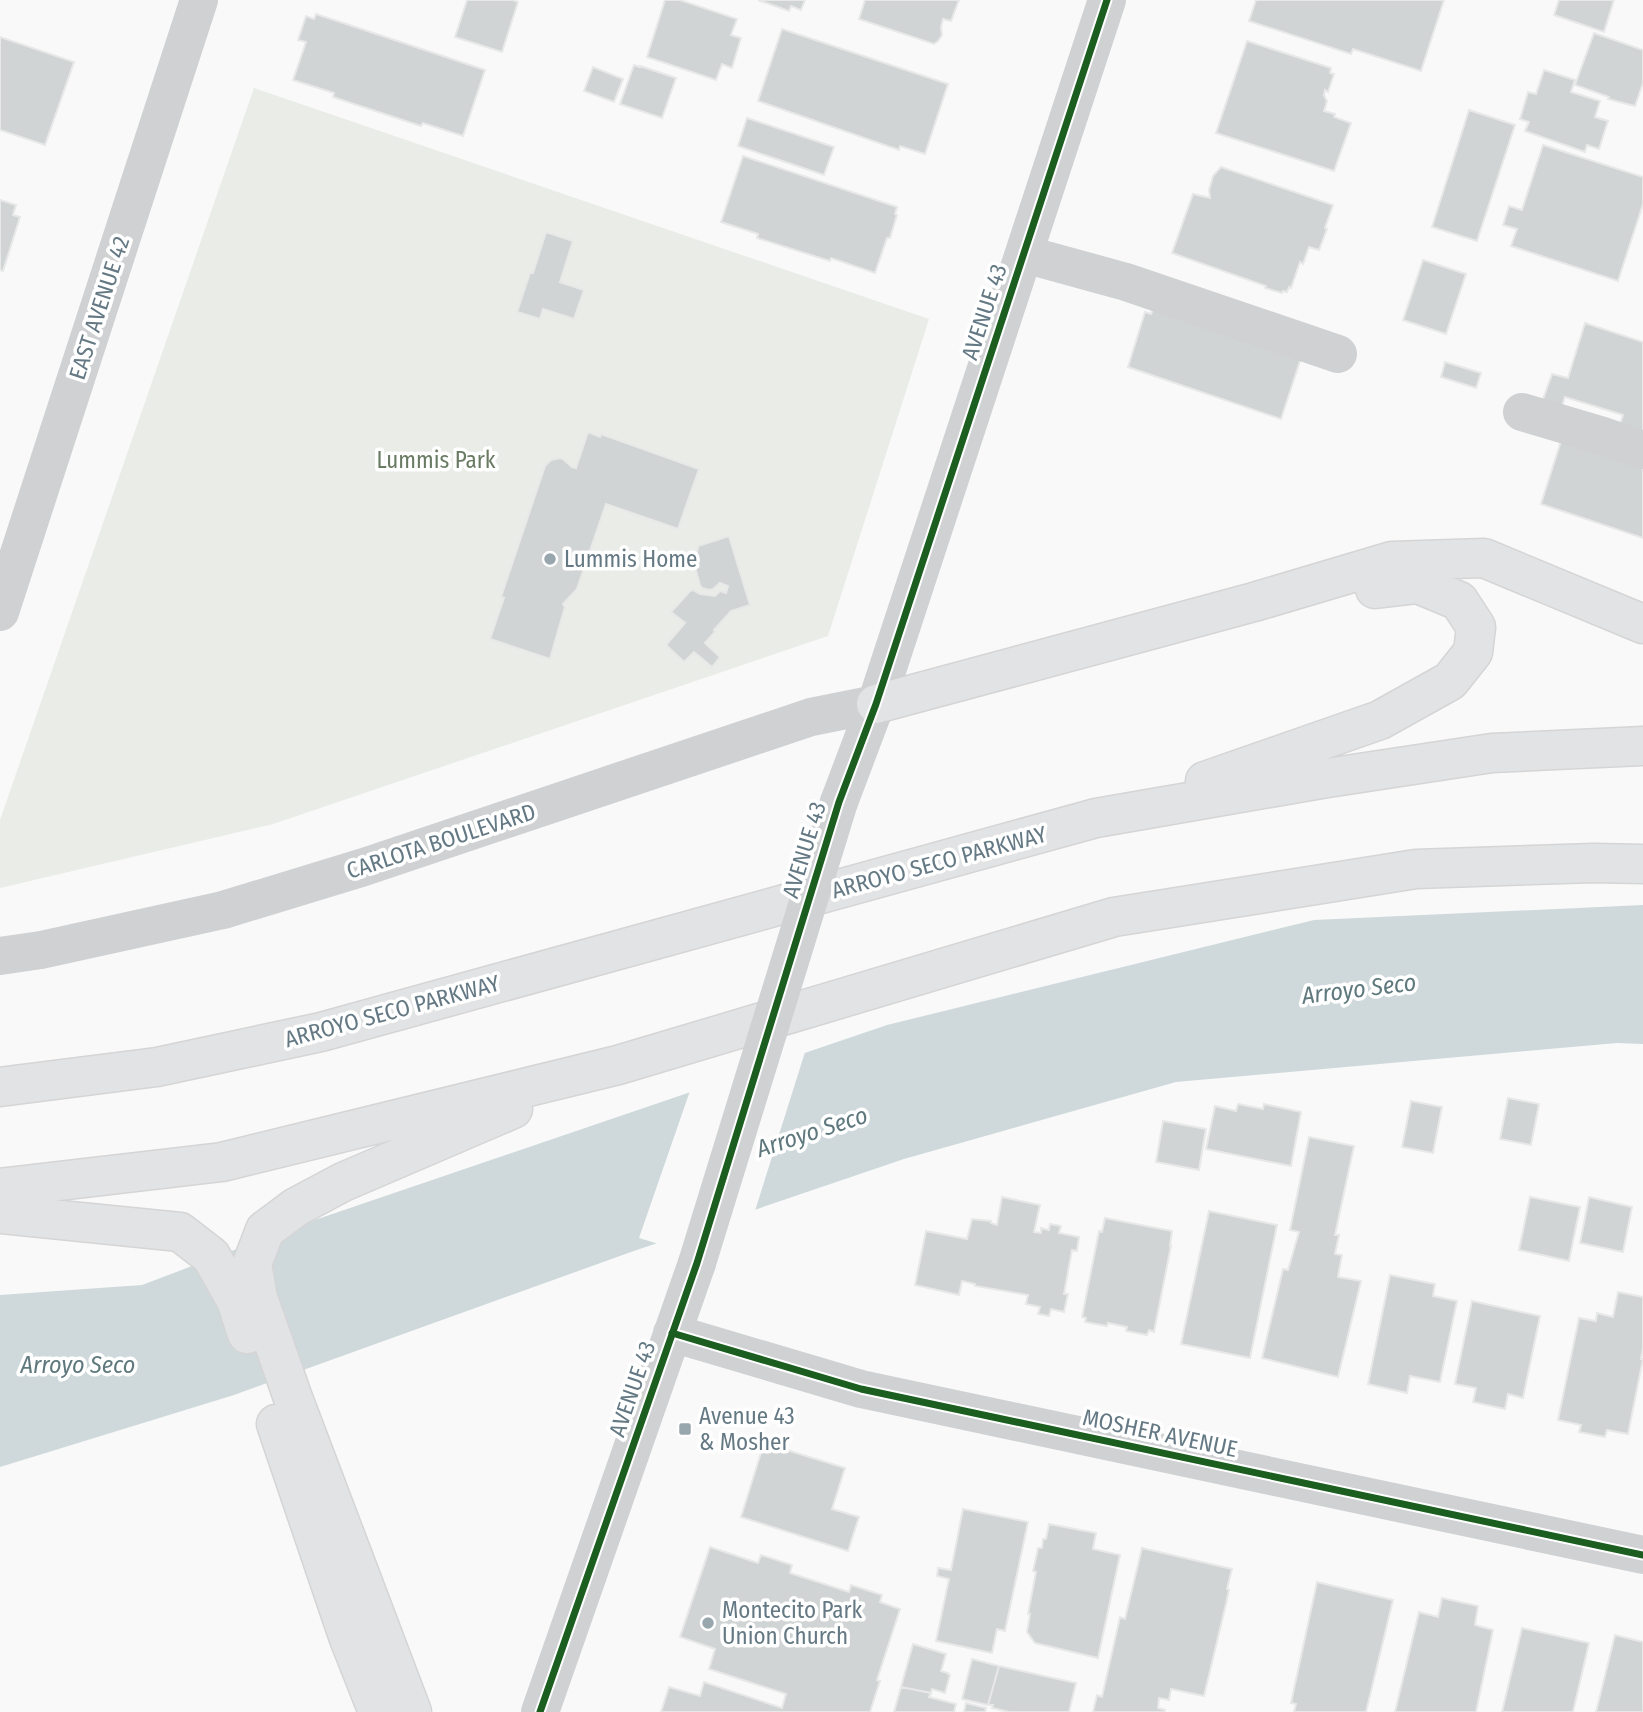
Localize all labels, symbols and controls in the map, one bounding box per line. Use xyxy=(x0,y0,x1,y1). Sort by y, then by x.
street label: EAST AVENUE 42 xyxy=(63,233,135,383)
street label: AVENUE 43 xyxy=(955,261,1013,363)
park label: Lummis Park xyxy=(376,446,496,474)
place label: Lummis Home xyxy=(564,545,697,573)
marker: Lummis Home xyxy=(542,551,558,567)
street label: CARLOTA BOULEVARD xyxy=(343,797,539,885)
street label: AVENUE 43 xyxy=(776,799,832,901)
street label: ARROYO SECO PARKWAY xyxy=(828,820,1050,904)
water label: Arroyo Seco xyxy=(1299,968,1418,1010)
street label: ARROYO SECO PARKWAY xyxy=(281,969,503,1053)
water label: Arroyo Seco xyxy=(752,1101,871,1163)
street label: AVENUE 43 xyxy=(603,1338,661,1440)
water label: Arroyo Seco xyxy=(20,1351,135,1379)
place label: Avenue 43 & Mosher xyxy=(699,1402,795,1456)
street label: MOSHER AVENUE xyxy=(1080,1403,1240,1463)
marker: Avenue 43 & Mosher xyxy=(677,1421,693,1437)
place label: Montecito Park Union Church xyxy=(722,1596,863,1650)
marker: Montecito Park Union Church xyxy=(700,1615,716,1631)

